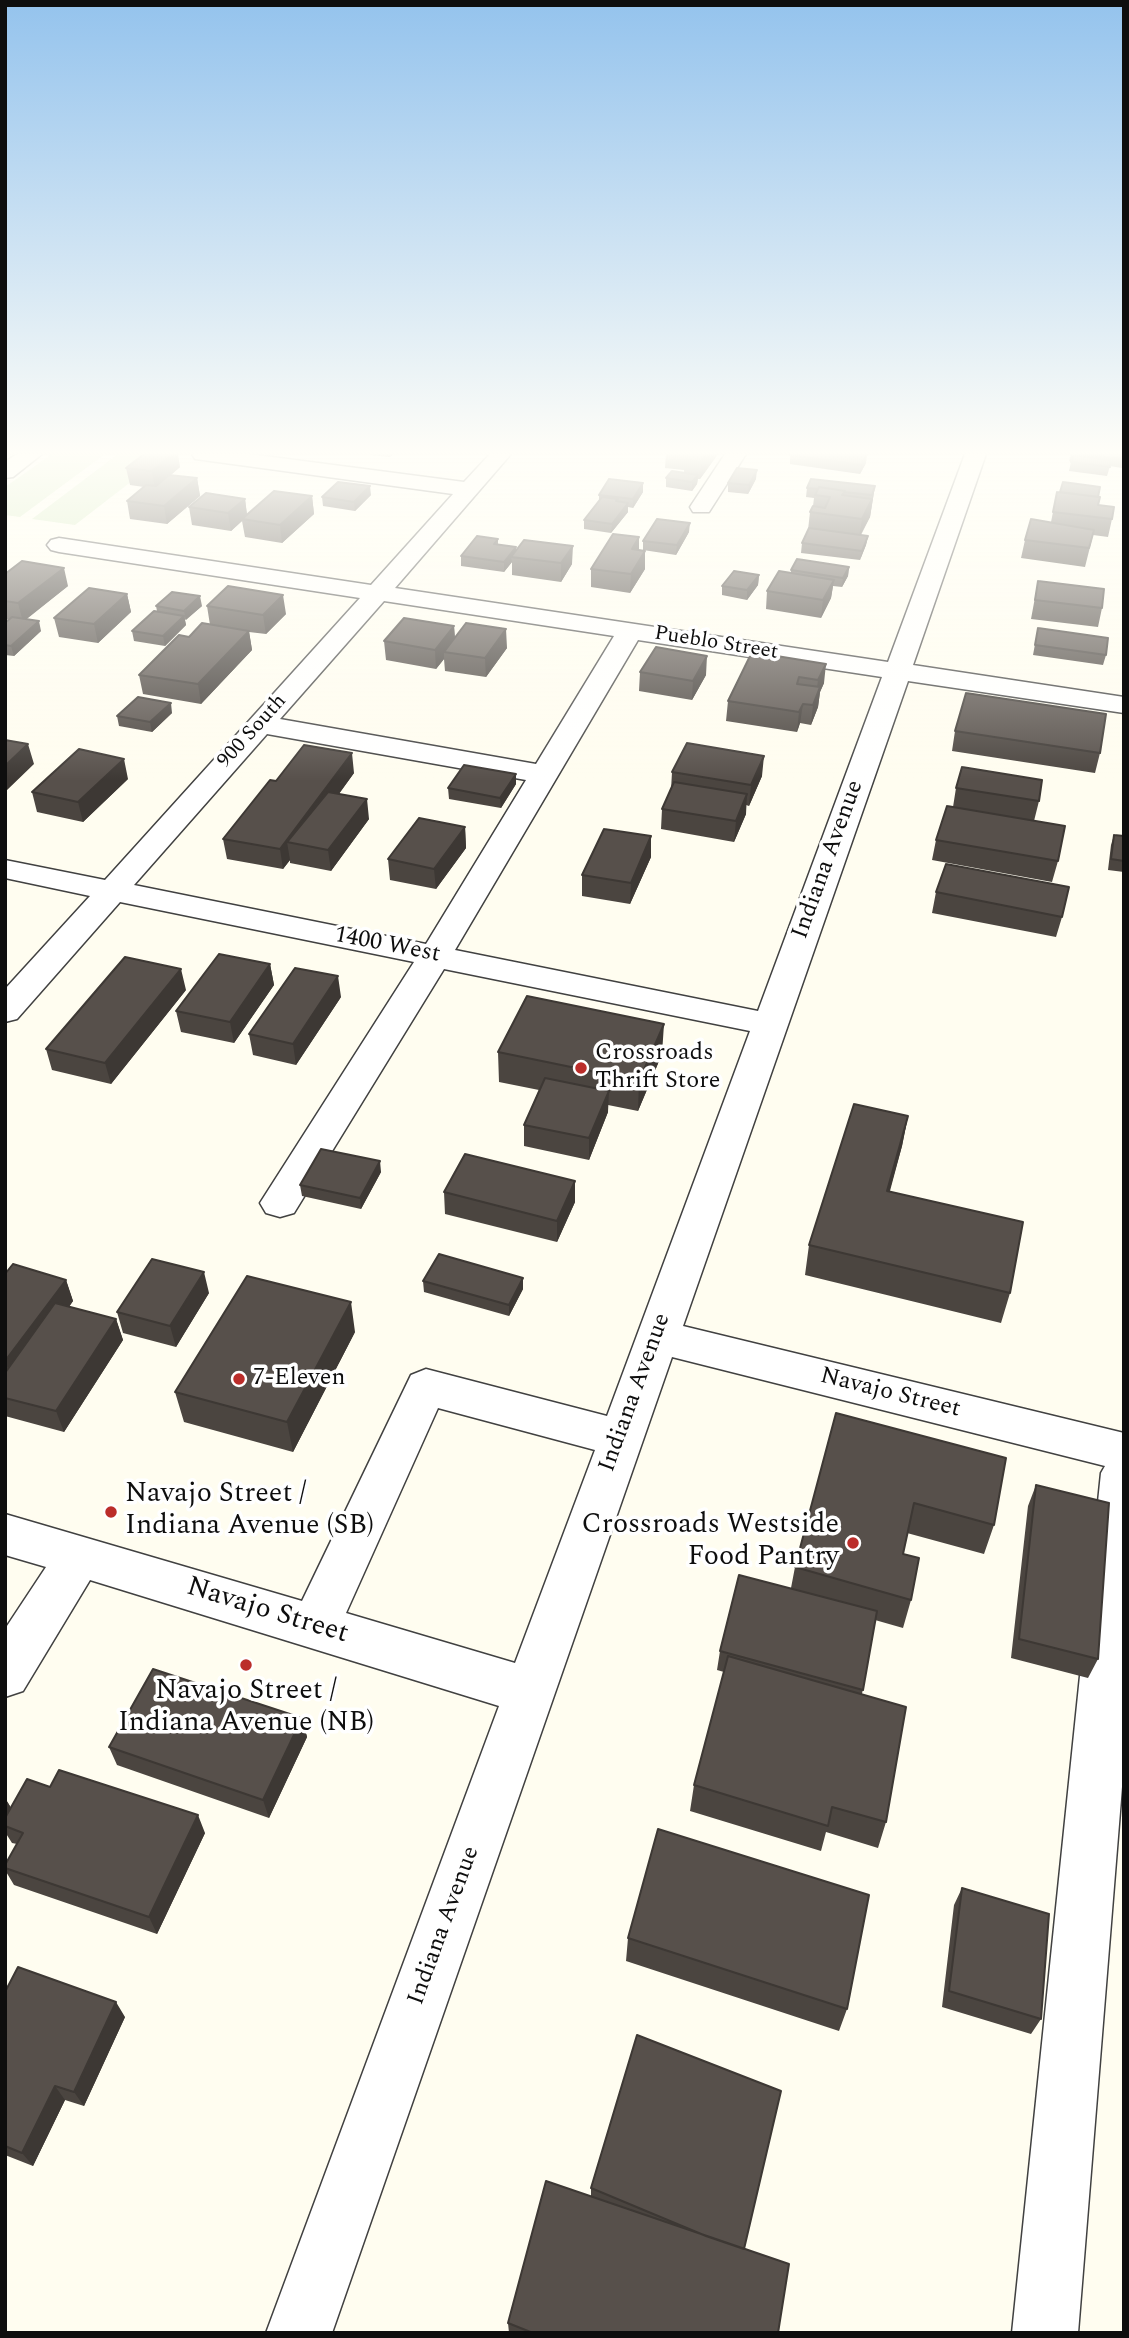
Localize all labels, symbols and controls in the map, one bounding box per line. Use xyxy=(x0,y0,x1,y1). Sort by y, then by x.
street label: Pueblo Street xyxy=(652,622,780,666)
street label: 900 South xyxy=(213,690,293,774)
street label: Indiana Avenue xyxy=(787,777,871,943)
street label: 1400 West xyxy=(332,922,442,970)
place label: Crossroads Thrift Store xyxy=(595,1040,720,1096)
marker: Crossroads Thrift Store xyxy=(573,1060,589,1076)
street label: Indiana Avenue xyxy=(594,1310,678,1476)
street label: Navajo Street xyxy=(817,1363,963,1425)
place label: 7-Eleven xyxy=(253,1365,345,1393)
marker: 7-Eleven xyxy=(231,1371,247,1387)
place label: Navajo Street / Indiana Avenue (SB) xyxy=(125,1479,374,1545)
marker: Navajo Street / Indiana Avenue (SB) xyxy=(103,1504,119,1520)
place label: Crossroads Westside Food Pantry xyxy=(581,1510,839,1576)
marker: Crossroads Westside Food Pantry xyxy=(845,1535,861,1551)
street label: Navajo Street xyxy=(182,1571,352,1653)
marker: Navajo Street / Indiana Avenue (NB) xyxy=(238,1657,254,1673)
place label: Navajo Street / Indiana Avenue (NB) xyxy=(118,1676,374,1742)
street label: Indiana Avenue xyxy=(403,1843,487,2009)

